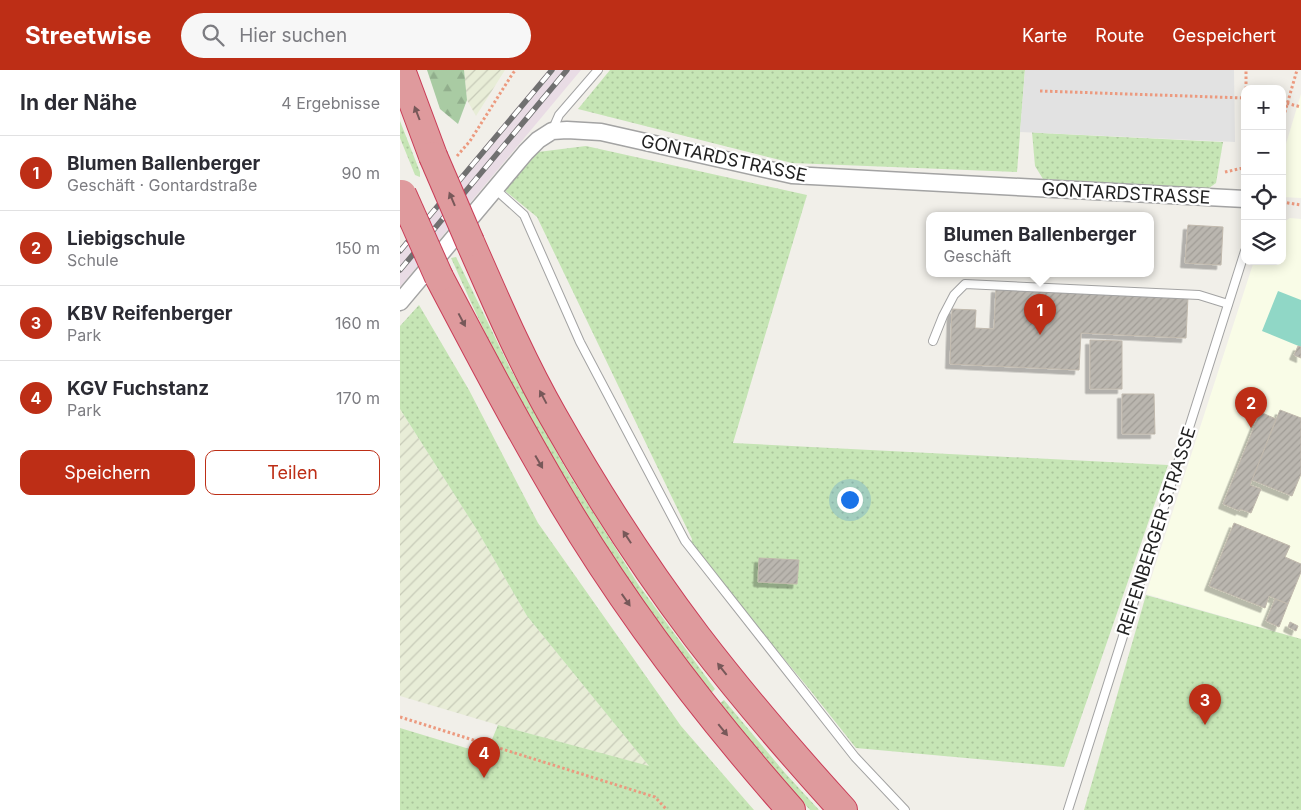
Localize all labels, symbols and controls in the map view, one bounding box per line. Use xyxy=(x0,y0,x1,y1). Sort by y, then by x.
search box xyxy=(181,13,531,58)
text: Streetwise xyxy=(25,21,151,50)
icon: search xyxy=(199,21,227,49)
text: Hier suchen xyxy=(239,24,347,47)
text: Karte xyxy=(1022,25,1067,46)
text: Route xyxy=(1095,25,1144,46)
text: Gespeichert xyxy=(1172,25,1276,46)
map controls xyxy=(1241,85,1286,265)
button: + xyxy=(1241,85,1286,130)
text: In der Nähe xyxy=(20,90,137,115)
text: 4 Ergebnisse xyxy=(281,93,380,113)
one-way arrow xyxy=(413,105,421,120)
street label: GONTARDSTRASSE xyxy=(639,130,809,186)
button: − xyxy=(1241,130,1286,175)
text: Blumen Ballenberger xyxy=(67,152,260,175)
text: 1 xyxy=(33,163,39,183)
text: 90 m xyxy=(341,163,380,183)
text: Geschäft · Gontardstraße xyxy=(67,175,257,195)
button: locate xyxy=(1241,175,1286,220)
street label: GONTARDSTRASSE xyxy=(1041,178,1211,208)
one-way arrow xyxy=(447,192,455,206)
popup xyxy=(926,212,1154,277)
button: layers xyxy=(1241,220,1286,265)
text: Blumen Ballenberger xyxy=(943,223,1137,246)
text: Liebigschule xyxy=(67,227,185,250)
text: 2 xyxy=(31,238,41,258)
text: 150 m xyxy=(335,238,380,258)
text: Geschäft xyxy=(943,246,1011,266)
text: Schule xyxy=(67,250,119,270)
pin: 1 xyxy=(1024,294,1056,335)
text: KBV Reifenberger xyxy=(67,302,233,325)
one-way arrow xyxy=(458,312,466,327)
text: 3 xyxy=(31,313,41,333)
text: 160 m xyxy=(335,313,380,333)
text: Park xyxy=(67,325,101,345)
text: KGV Fuchstanz xyxy=(67,377,209,400)
pin: 2 xyxy=(1235,387,1267,428)
text: 4 xyxy=(31,388,41,408)
text: 170 m xyxy=(336,388,380,408)
one-way arrow xyxy=(539,390,547,405)
text: Park xyxy=(67,400,101,420)
street label: REIFENBERGER STRASSE xyxy=(1112,424,1200,638)
button: Speichern xyxy=(20,450,195,495)
button: Teilen xyxy=(205,450,380,495)
one-way arrow xyxy=(535,456,544,469)
your location xyxy=(837,487,863,513)
one-way arrow xyxy=(622,530,632,543)
one-way arrow xyxy=(621,593,631,607)
one-way arrow xyxy=(716,662,727,675)
pin: 3 xyxy=(1189,684,1221,725)
one-way arrow xyxy=(718,723,729,736)
pin: 4 xyxy=(468,737,500,778)

